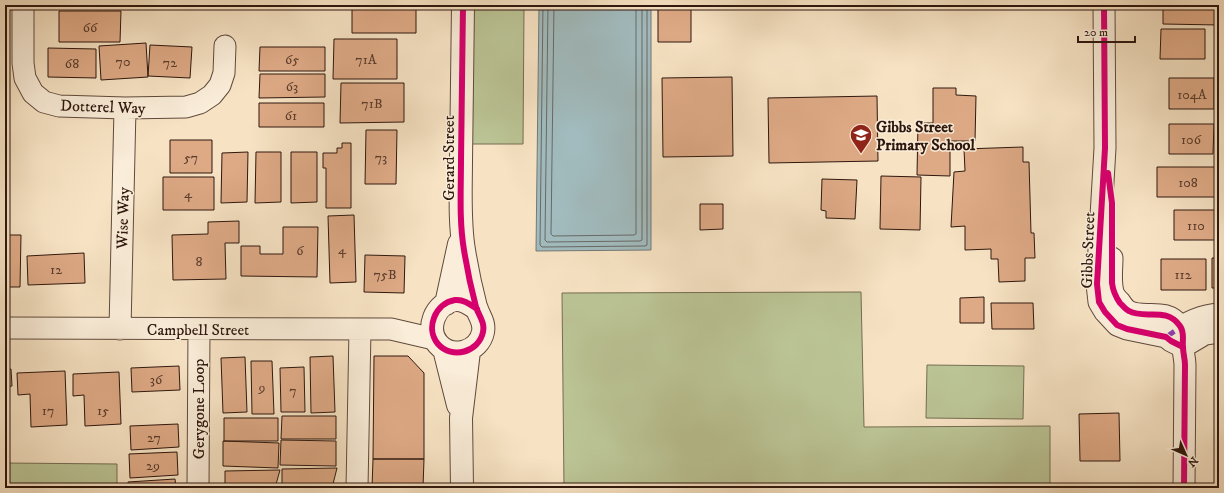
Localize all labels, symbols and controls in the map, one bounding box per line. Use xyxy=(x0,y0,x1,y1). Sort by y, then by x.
scale bar xyxy=(1078,18,1135,44)
house number: 66 xyxy=(83,19,98,37)
text: 20 m xyxy=(1084,25,1108,40)
house number: 65 xyxy=(285,51,299,69)
house number: 71A xyxy=(355,51,378,69)
house number: 70 xyxy=(116,53,130,71)
house number: 72 xyxy=(163,54,177,72)
house number: 68 xyxy=(65,55,79,73)
house number: 63 xyxy=(286,78,298,96)
house number: 104A xyxy=(1177,86,1208,104)
house number: 71B xyxy=(361,95,383,113)
street label: Dotterel Way xyxy=(60,96,146,118)
house number: 61 xyxy=(285,107,297,125)
street label: Gerard Street xyxy=(439,115,459,201)
place label: Gibbs Street Primary School xyxy=(876,117,976,155)
school or university icon: Gibbs Street Primary School xyxy=(848,122,874,155)
house number: 106 xyxy=(1181,131,1202,149)
house number: 57 xyxy=(184,149,198,167)
house number: 73 xyxy=(375,149,387,167)
house number: 108 xyxy=(1178,174,1198,192)
house number: 4 xyxy=(184,185,193,203)
street label: Wise Way xyxy=(112,186,134,250)
street label: Gibbs Street xyxy=(1077,211,1099,289)
house number: 110 xyxy=(1187,217,1205,235)
house number: 4 xyxy=(338,241,347,259)
house number: 6 xyxy=(296,242,304,260)
house number: 8 xyxy=(195,253,203,271)
house number: 12 xyxy=(50,261,62,279)
house number: 75B xyxy=(373,266,397,284)
house number: 112 xyxy=(1174,266,1192,284)
street label: Campbell Street xyxy=(147,320,249,340)
street label: Gerygone Loop xyxy=(189,359,209,459)
house number: 36 xyxy=(150,371,163,389)
house number: 9 xyxy=(258,379,266,397)
house number: 7 xyxy=(289,382,297,400)
house number: 17 xyxy=(42,402,54,420)
house number: 15 xyxy=(97,402,109,420)
house number: 27 xyxy=(147,429,161,447)
north arrow xyxy=(1166,435,1206,475)
text: N xyxy=(1184,453,1201,470)
house number: 29 xyxy=(146,457,160,475)

